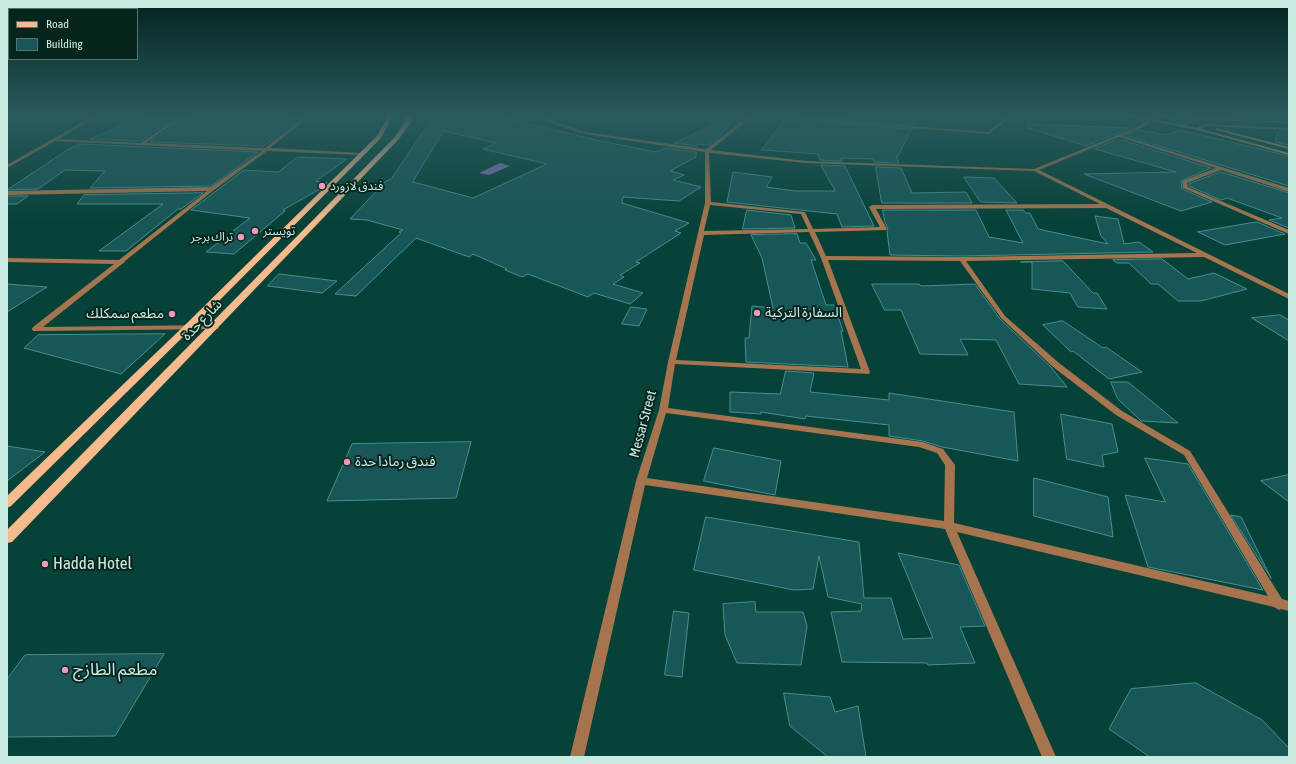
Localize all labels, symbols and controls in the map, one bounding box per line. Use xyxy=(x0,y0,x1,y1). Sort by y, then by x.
legend xyxy=(8,8,138,60)
text: Road xyxy=(46,17,69,31)
text: Building xyxy=(46,37,83,51)
place label: فندق لازورد xyxy=(330,179,383,193)
marker: فندق لازورد xyxy=(317,181,327,191)
place label: تويستر xyxy=(263,224,295,238)
marker: تويستر xyxy=(250,226,260,236)
place label: تراك برجر xyxy=(191,230,233,244)
marker: تراك برجر xyxy=(236,232,246,242)
street label: شارع حدة xyxy=(178,296,226,344)
place label: السفارة التركية xyxy=(765,305,842,321)
place label: مطعم سمكلك xyxy=(86,306,164,322)
marker: السفارة التركية xyxy=(752,308,762,318)
marker: مطعم سمكلك xyxy=(167,309,177,319)
street label: Messar Street xyxy=(626,389,660,459)
place label: فندق رمادا حدة xyxy=(355,454,436,470)
marker: فندق رمادا حدة xyxy=(342,457,352,467)
place label: Hadda Hotel xyxy=(53,554,132,574)
marker: Hadda Hotel xyxy=(40,559,50,569)
place label: مطعم الطازج xyxy=(73,660,157,680)
marker: مطعم الطازج xyxy=(60,665,70,675)

